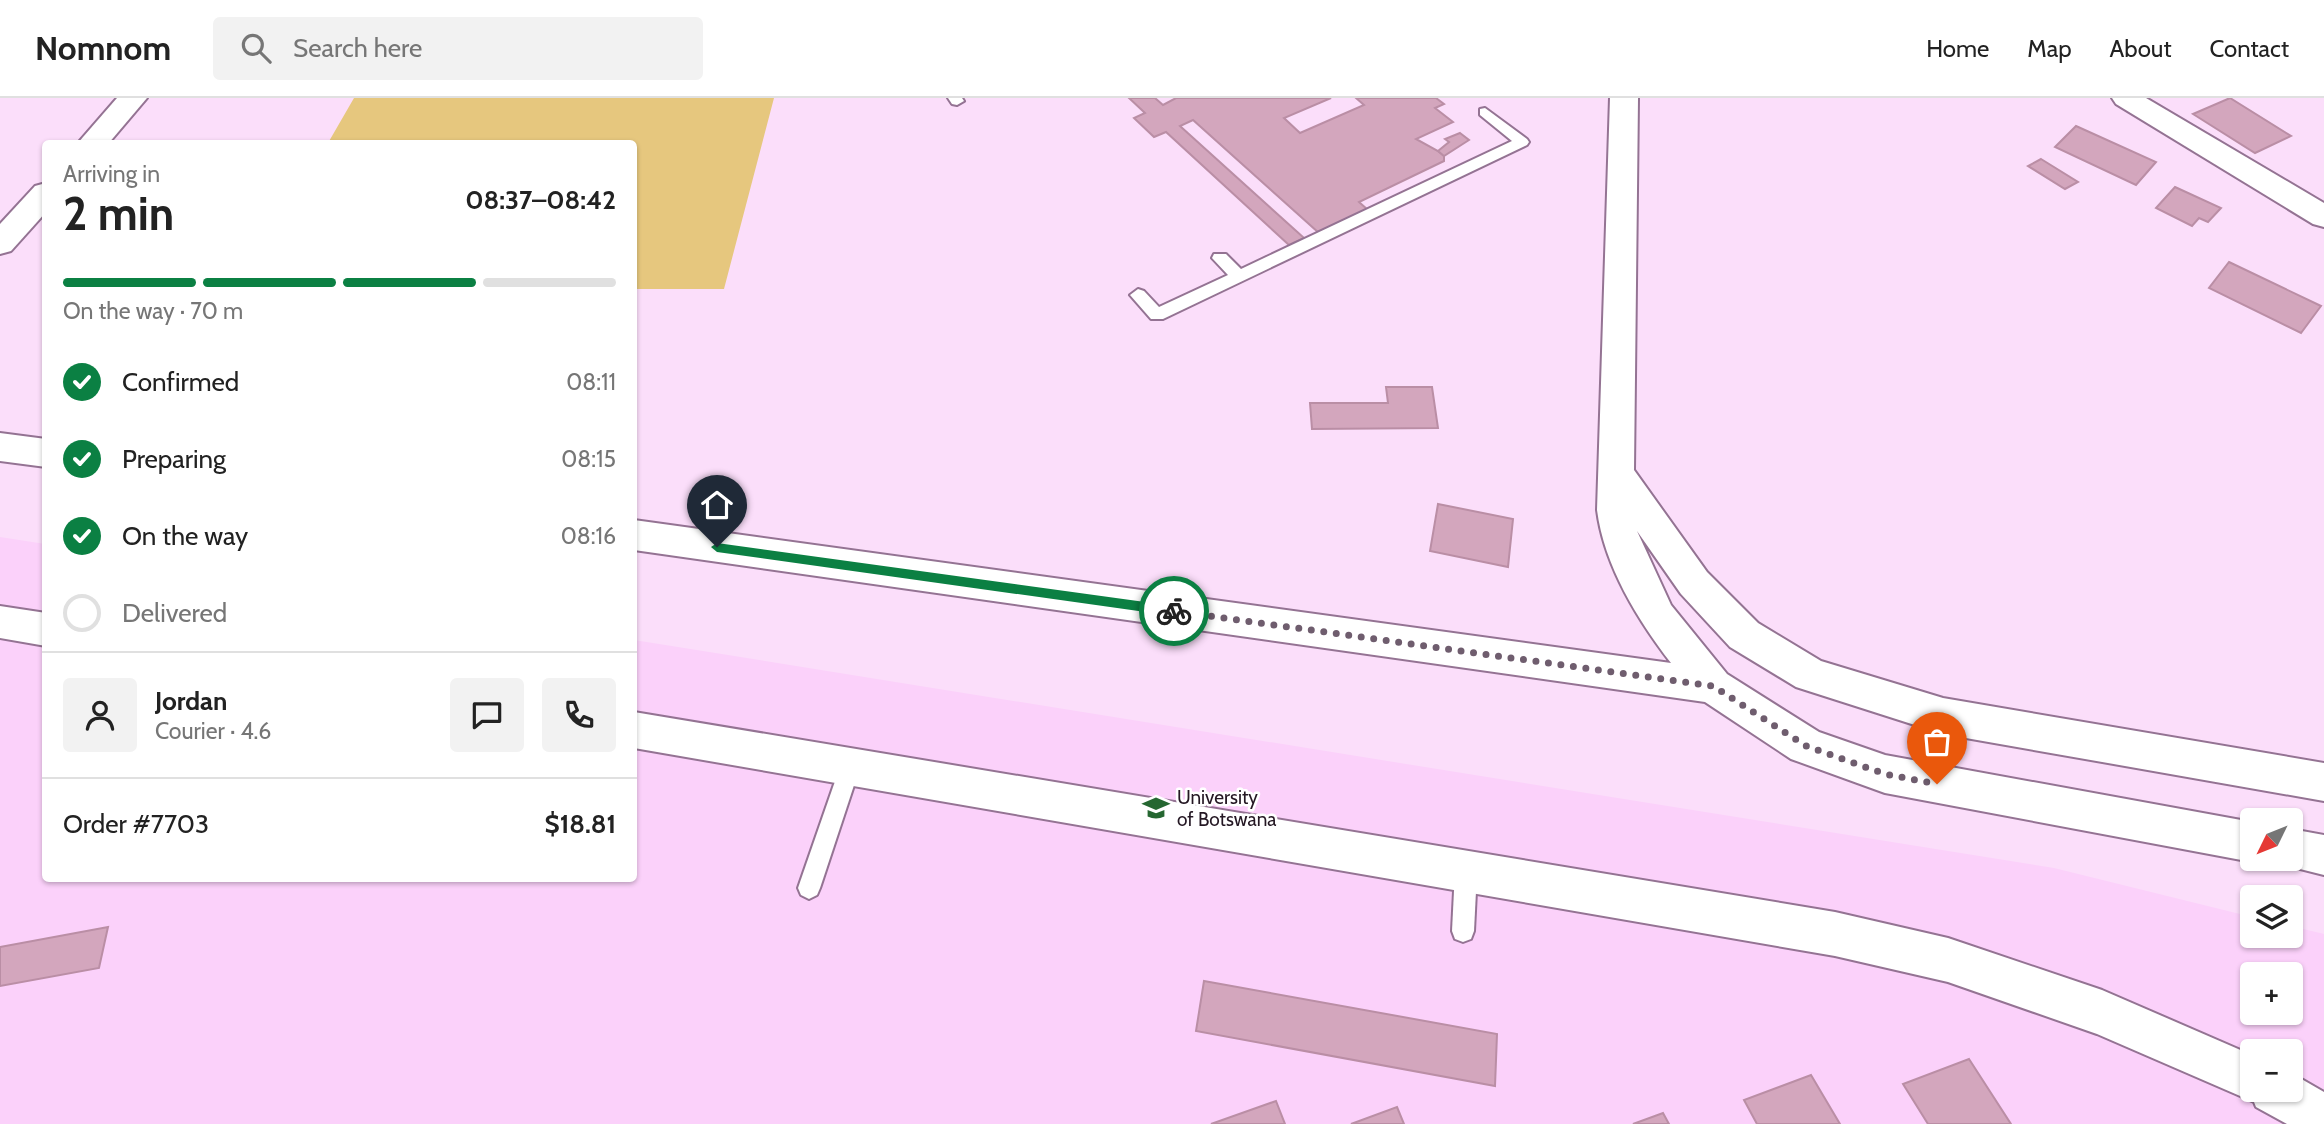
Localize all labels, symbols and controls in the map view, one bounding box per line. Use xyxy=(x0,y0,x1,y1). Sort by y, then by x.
search box xyxy=(213,17,703,80)
text: Nomnom xyxy=(35,28,171,68)
icon: search xyxy=(237,29,275,67)
text: Search here xyxy=(293,32,422,64)
text: Home xyxy=(1926,34,1989,63)
text: Map xyxy=(2027,34,2072,63)
text: About xyxy=(2110,34,2172,63)
text: Contact xyxy=(2210,34,2289,63)
text: Arriving in xyxy=(63,160,160,188)
text: 08:37–08:42 xyxy=(465,184,616,216)
text: 2 min xyxy=(63,186,174,242)
text: On the way · 70 m xyxy=(63,297,243,325)
icon: check xyxy=(63,363,101,401)
text: Confirmed xyxy=(122,366,239,398)
text: 08:11 xyxy=(566,368,616,396)
icon: check xyxy=(63,440,101,478)
text: Preparing xyxy=(122,443,226,475)
text: 08:15 xyxy=(561,445,616,473)
pin xyxy=(687,475,747,547)
icon: home xyxy=(698,486,736,524)
icon: check xyxy=(63,517,101,555)
text: On the way xyxy=(122,520,248,552)
text: 08:16 xyxy=(561,522,616,550)
courier xyxy=(1139,576,1209,646)
icon: bike xyxy=(1155,592,1193,630)
text: Delivered xyxy=(122,597,227,629)
button: person xyxy=(63,678,137,752)
button: chat xyxy=(450,678,524,752)
button: phone xyxy=(542,678,616,752)
text: Jordan xyxy=(155,685,227,717)
pin xyxy=(1907,712,1967,784)
text: Courier · 4.6 xyxy=(155,717,271,745)
icon: bag xyxy=(1918,723,1956,761)
place label: University of Botswana xyxy=(1177,786,1276,831)
school or university icon: University of Botswana xyxy=(1141,793,1171,823)
text: Order #7703 xyxy=(63,808,209,840)
text: $18.81 xyxy=(545,808,616,840)
north arrow xyxy=(2240,808,2303,872)
map controls xyxy=(2240,808,2303,1102)
button: layers xyxy=(2240,885,2303,948)
button: + xyxy=(2240,962,2303,1025)
button: − xyxy=(2240,1039,2303,1102)

